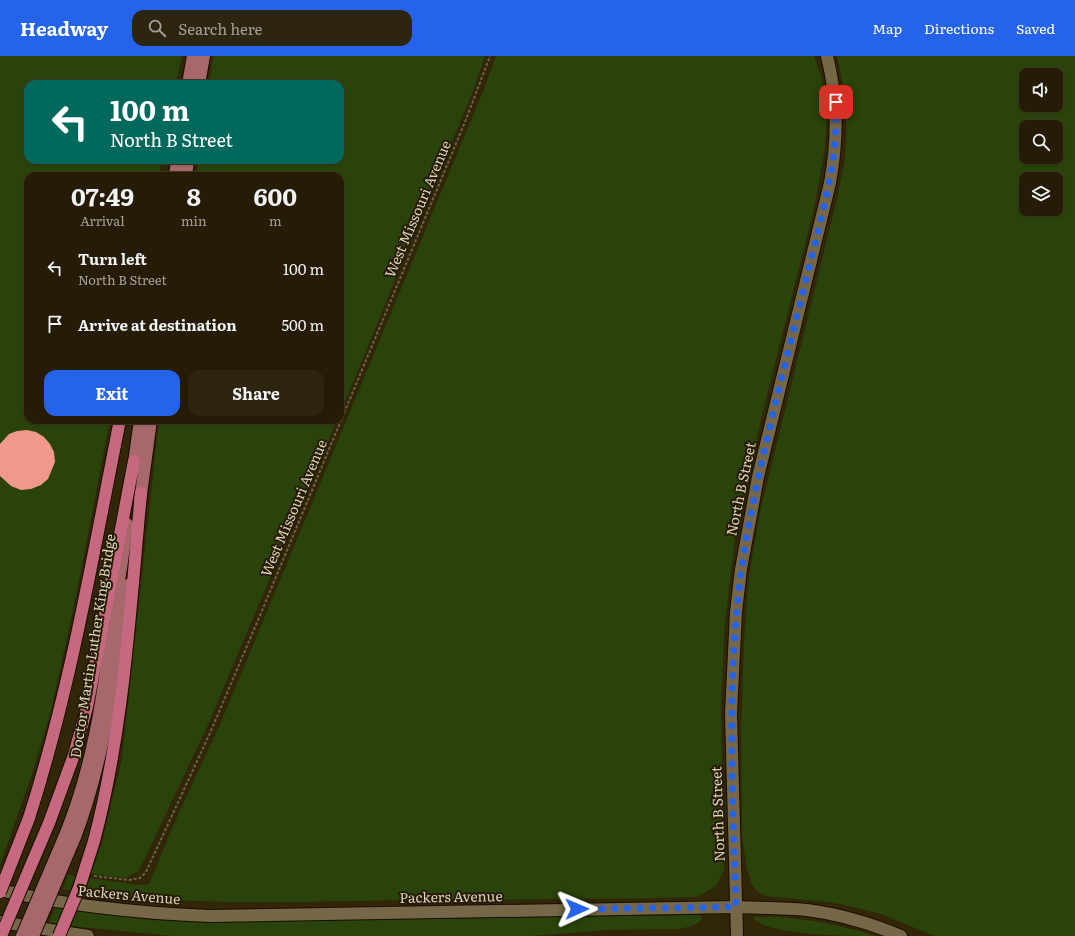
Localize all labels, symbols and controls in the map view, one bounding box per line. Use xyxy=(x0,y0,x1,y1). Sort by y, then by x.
search box xyxy=(132,10,412,46)
text: Headway xyxy=(20,14,108,42)
icon: search xyxy=(146,17,168,39)
text: Search here xyxy=(178,17,262,40)
text: Map xyxy=(872,18,902,38)
text: Directions xyxy=(924,18,994,38)
text: Saved xyxy=(1016,18,1055,38)
map controls xyxy=(1019,68,1063,216)
button: sound xyxy=(1019,68,1063,112)
pin xyxy=(819,85,853,119)
text: 100 m xyxy=(110,88,190,130)
icon: arrive xyxy=(825,91,847,113)
icon: left xyxy=(44,96,96,148)
button: search xyxy=(1019,120,1063,164)
text: North B Street xyxy=(110,126,233,153)
street label: West Missouri Avenue xyxy=(379,137,455,280)
button: layers xyxy=(1019,172,1063,216)
text: 07:49 xyxy=(71,178,134,213)
text: 8 xyxy=(187,178,201,213)
text: 600 xyxy=(253,178,297,213)
text: Arrival xyxy=(80,211,125,230)
text: min xyxy=(181,211,206,230)
text: m xyxy=(269,211,282,230)
text: Turn left xyxy=(78,247,147,270)
icon: left xyxy=(44,257,66,279)
text: 100 m xyxy=(283,257,324,280)
text: North B Street xyxy=(78,270,167,289)
icon: arrive xyxy=(44,313,66,335)
text: Arrive at destination xyxy=(78,313,237,336)
text: 500 m xyxy=(281,313,324,336)
button: Exit xyxy=(44,370,180,416)
button: Share xyxy=(188,370,324,416)
street label: West Missouri Avenue xyxy=(255,436,331,579)
street label: North B Street xyxy=(720,440,760,538)
street label: Doctor Martin Luther King Bridge xyxy=(64,532,120,759)
street label: North B Street xyxy=(705,766,729,862)
street label: Packers Avenue xyxy=(77,880,181,908)
street label: Packers Avenue xyxy=(399,885,503,907)
position arrow xyxy=(556,888,598,930)

